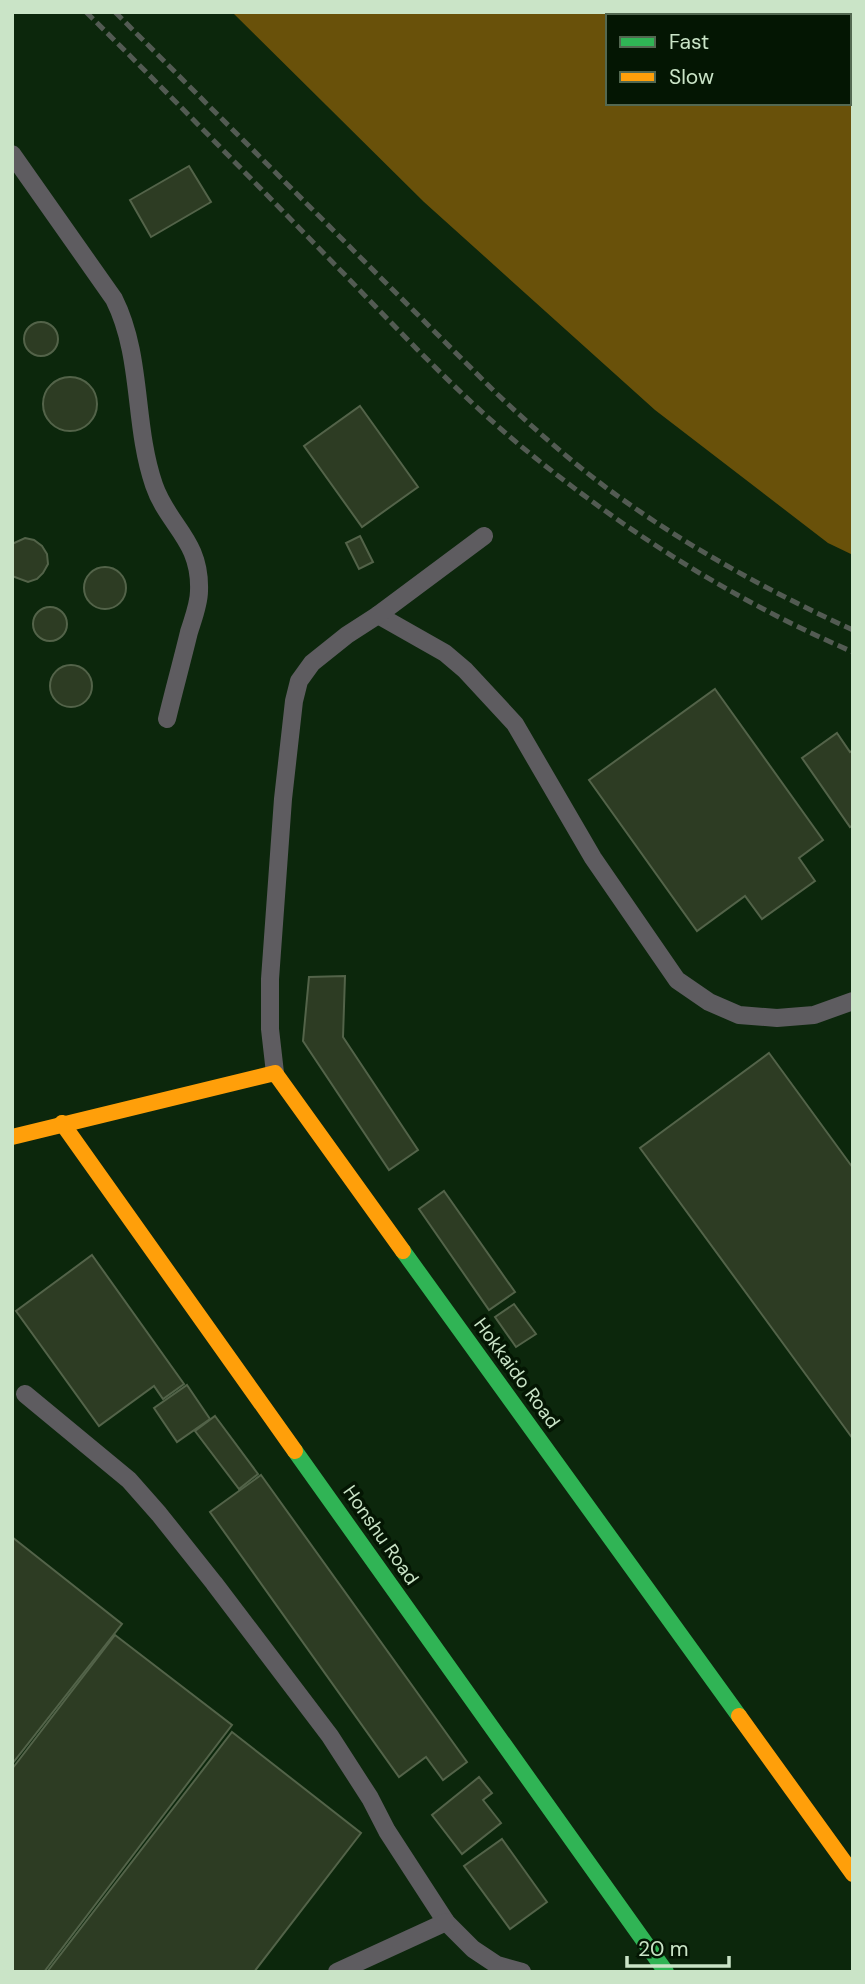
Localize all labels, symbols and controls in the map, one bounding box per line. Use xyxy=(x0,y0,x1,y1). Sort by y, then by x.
legend xyxy=(606,14,851,105)
text: Fast xyxy=(669,28,709,56)
text: Slow xyxy=(669,63,714,91)
street label: Hokkaido Road xyxy=(468,1313,566,1433)
street label: Honshu Road xyxy=(338,1480,424,1590)
scale bar xyxy=(627,1924,728,1968)
text: 20 m xyxy=(638,1935,689,1963)

